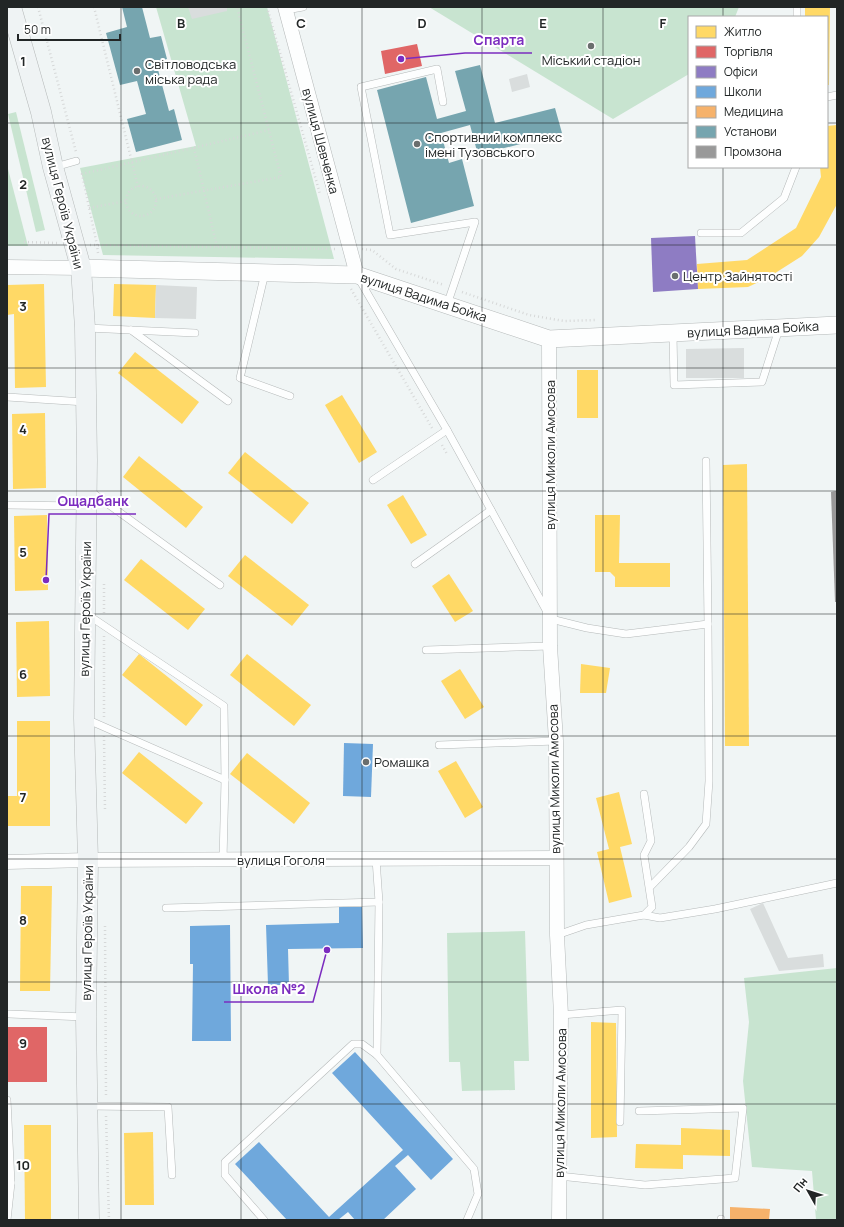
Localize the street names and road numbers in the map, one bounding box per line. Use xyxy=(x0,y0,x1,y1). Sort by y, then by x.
street label: вулиця Шевченка xyxy=(298,86,344,196)
street label: вулиця Героїв України xyxy=(38,135,88,271)
street label: вулиця Вадима Бойка xyxy=(358,268,490,326)
street label: вулиця Вадима Бойка xyxy=(687,317,819,341)
street label: вулиця Миколи Амосова xyxy=(541,380,559,530)
street label: вулиця Героїв України xyxy=(75,541,95,677)
street label: вулиця Миколи Амосова xyxy=(544,704,564,854)
street label: вулиця Гоголя xyxy=(237,851,325,869)
street label: вулиця Героїв України xyxy=(77,865,97,1001)
street label: вулиця Миколи Амосова xyxy=(550,1028,570,1178)

